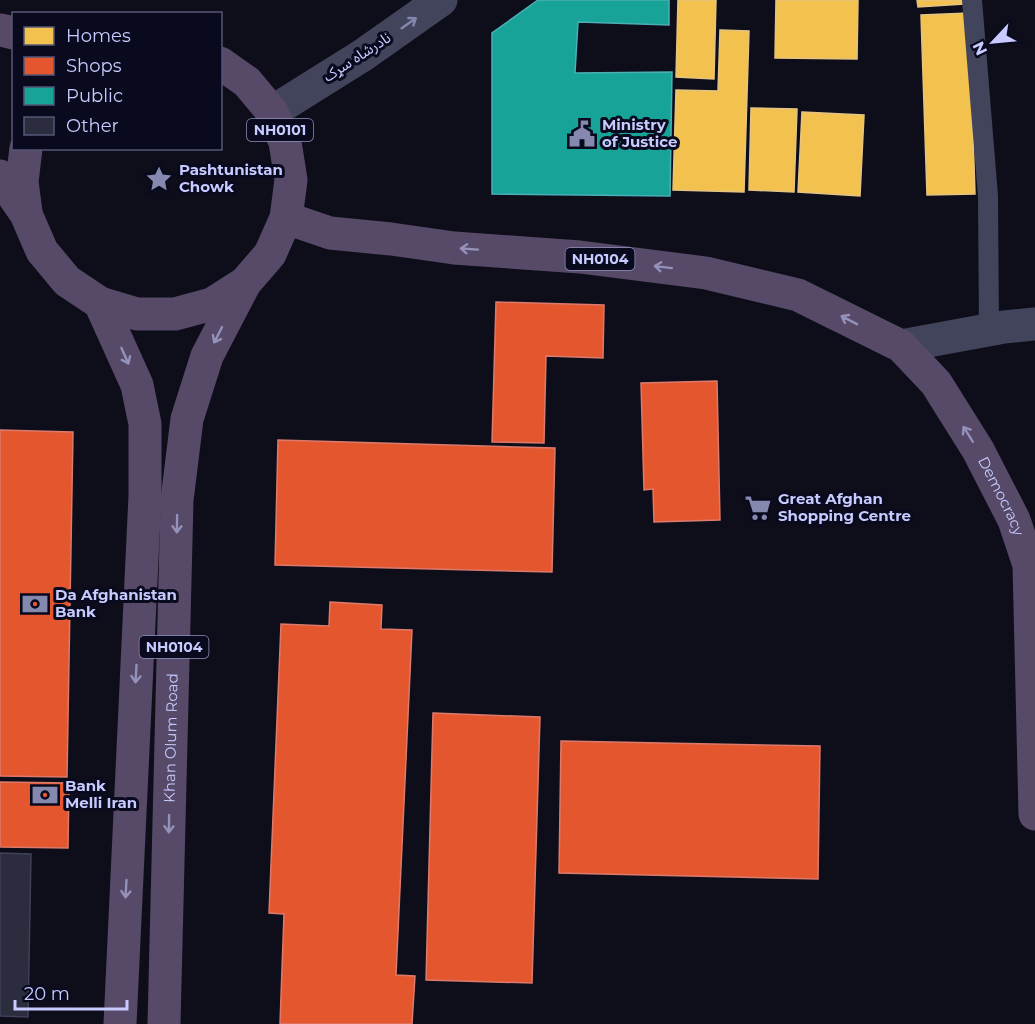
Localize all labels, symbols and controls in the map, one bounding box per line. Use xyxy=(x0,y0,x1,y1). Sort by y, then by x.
legend xyxy=(12,12,222,150)
north arrow xyxy=(963,12,1023,72)
one-way arrow xyxy=(400,17,416,29)
text: Homes xyxy=(66,25,131,47)
street label: نادرشاه سړک xyxy=(319,28,394,86)
text: N xyxy=(969,38,991,58)
text: Shops xyxy=(66,55,122,77)
text: Public xyxy=(66,85,123,107)
text: Other xyxy=(66,115,119,137)
place label: Ministry of Justice xyxy=(602,115,678,151)
road number: NH0101 xyxy=(247,119,313,141)
public building icon: Ministry of Justice xyxy=(567,119,597,149)
place label: Pashtunistan Chowk xyxy=(179,160,283,196)
place icon: Pashtunistan Chowk xyxy=(144,164,174,194)
one-way arrow xyxy=(459,244,479,255)
road number: NH0104 xyxy=(566,248,634,270)
one-way arrow xyxy=(653,262,673,273)
one-way arrow xyxy=(840,314,858,326)
one-way arrow xyxy=(212,326,223,344)
one-way arrow xyxy=(119,347,131,365)
one-way arrow xyxy=(962,426,974,443)
street label: Democracy xyxy=(974,453,1029,539)
place label: Great Afghan Shopping Centre xyxy=(778,489,911,525)
supermarket icon: Great Afghan Shopping Centre xyxy=(743,493,773,523)
one-way arrow xyxy=(171,513,183,533)
place label: Da Afghanistan Bank xyxy=(55,585,177,621)
bank icon: Da Afghanistan Bank xyxy=(20,589,50,619)
road number: NH0104 xyxy=(140,636,208,658)
one-way arrow xyxy=(131,663,142,683)
street label: Khan Olum Road xyxy=(159,673,182,803)
place label: Bank Melli Iran xyxy=(65,776,137,812)
bank icon: Bank Melli Iran xyxy=(30,780,60,810)
one-way arrow xyxy=(163,813,175,833)
one-way arrow xyxy=(121,879,132,899)
scale bar xyxy=(15,973,128,1011)
text: 20 m xyxy=(24,983,70,1005)

